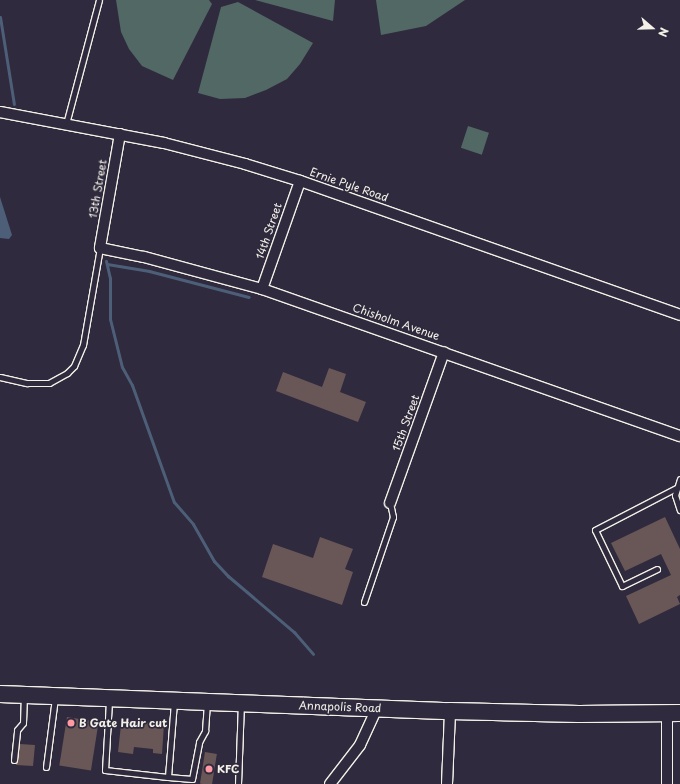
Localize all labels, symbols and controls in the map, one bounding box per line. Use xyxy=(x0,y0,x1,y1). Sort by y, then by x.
north arrow xyxy=(632,8,672,48)
text: N xyxy=(654,25,673,39)
street label: 13th Street xyxy=(86,159,110,219)
street label: Ernie Pyle Road xyxy=(307,165,391,205)
street label: 14th Street xyxy=(253,201,285,261)
street label: Chisholm Avenue xyxy=(351,301,441,343)
street label: 15th Street xyxy=(390,393,422,453)
street label: Annapolis Road xyxy=(298,699,382,715)
place label: B Gate Hair cut xyxy=(79,716,168,730)
marker: B Gate Hair cut xyxy=(66,718,76,728)
place label: KFC xyxy=(217,762,239,776)
marker: KFC xyxy=(204,764,214,774)

